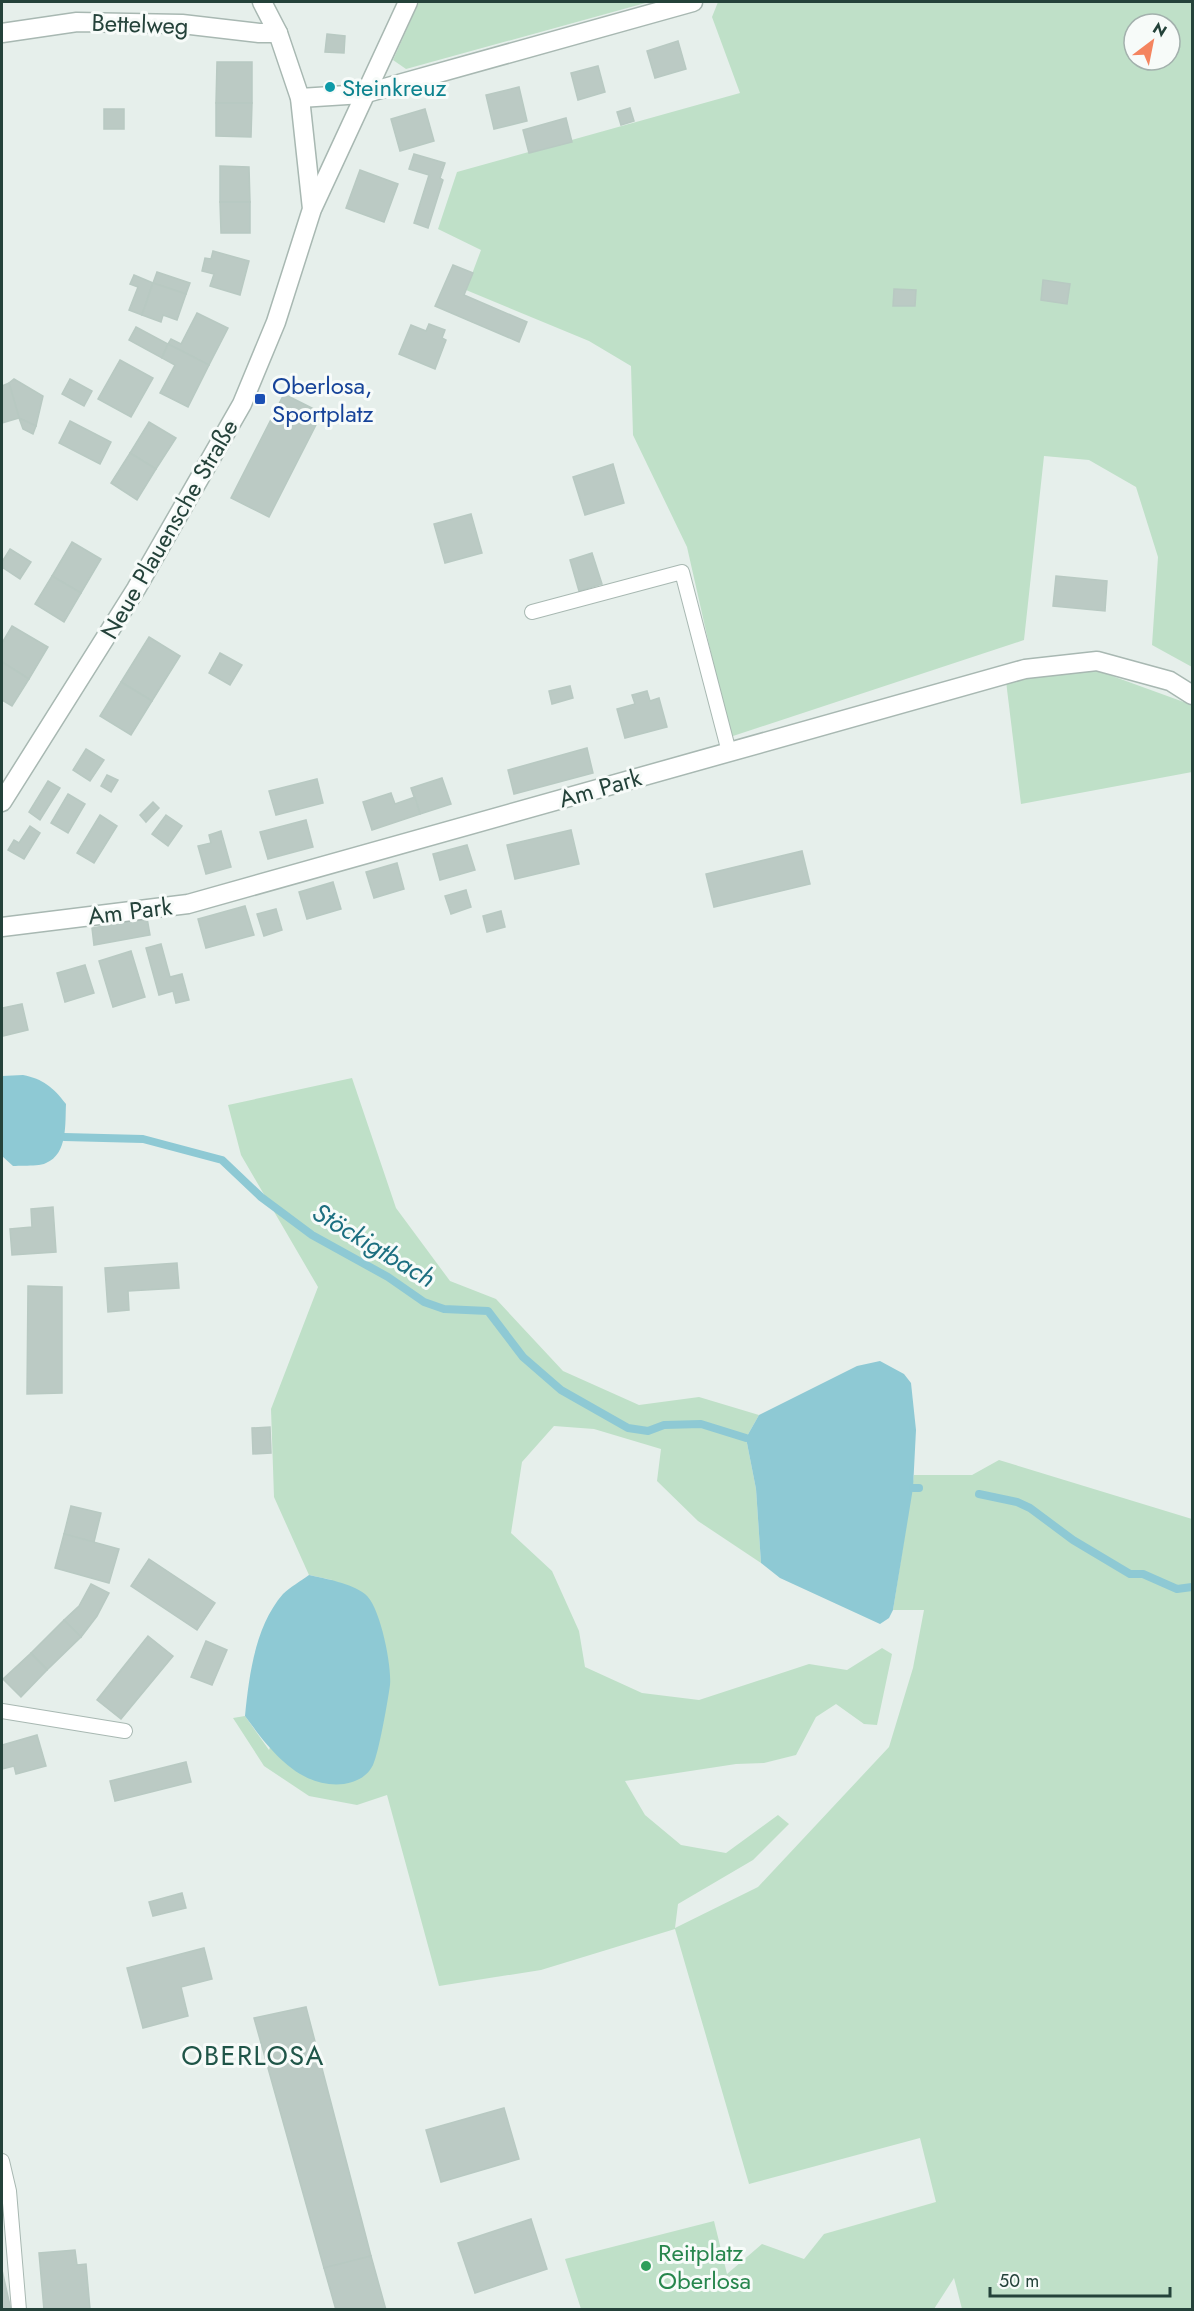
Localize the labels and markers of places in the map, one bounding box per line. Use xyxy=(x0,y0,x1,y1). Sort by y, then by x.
place label: Steinkreuz xyxy=(342,70,447,105)
marker: Steinkreuz xyxy=(323,80,337,94)
place label: Oberlosa, Sportplatz xyxy=(272,368,373,431)
marker: Oberlosa, Sportplatz xyxy=(253,392,267,406)
place label: Reitplatz Oberlosa xyxy=(658,2235,751,2298)
marker: Reitplatz Oberlosa xyxy=(639,2259,653,2273)

